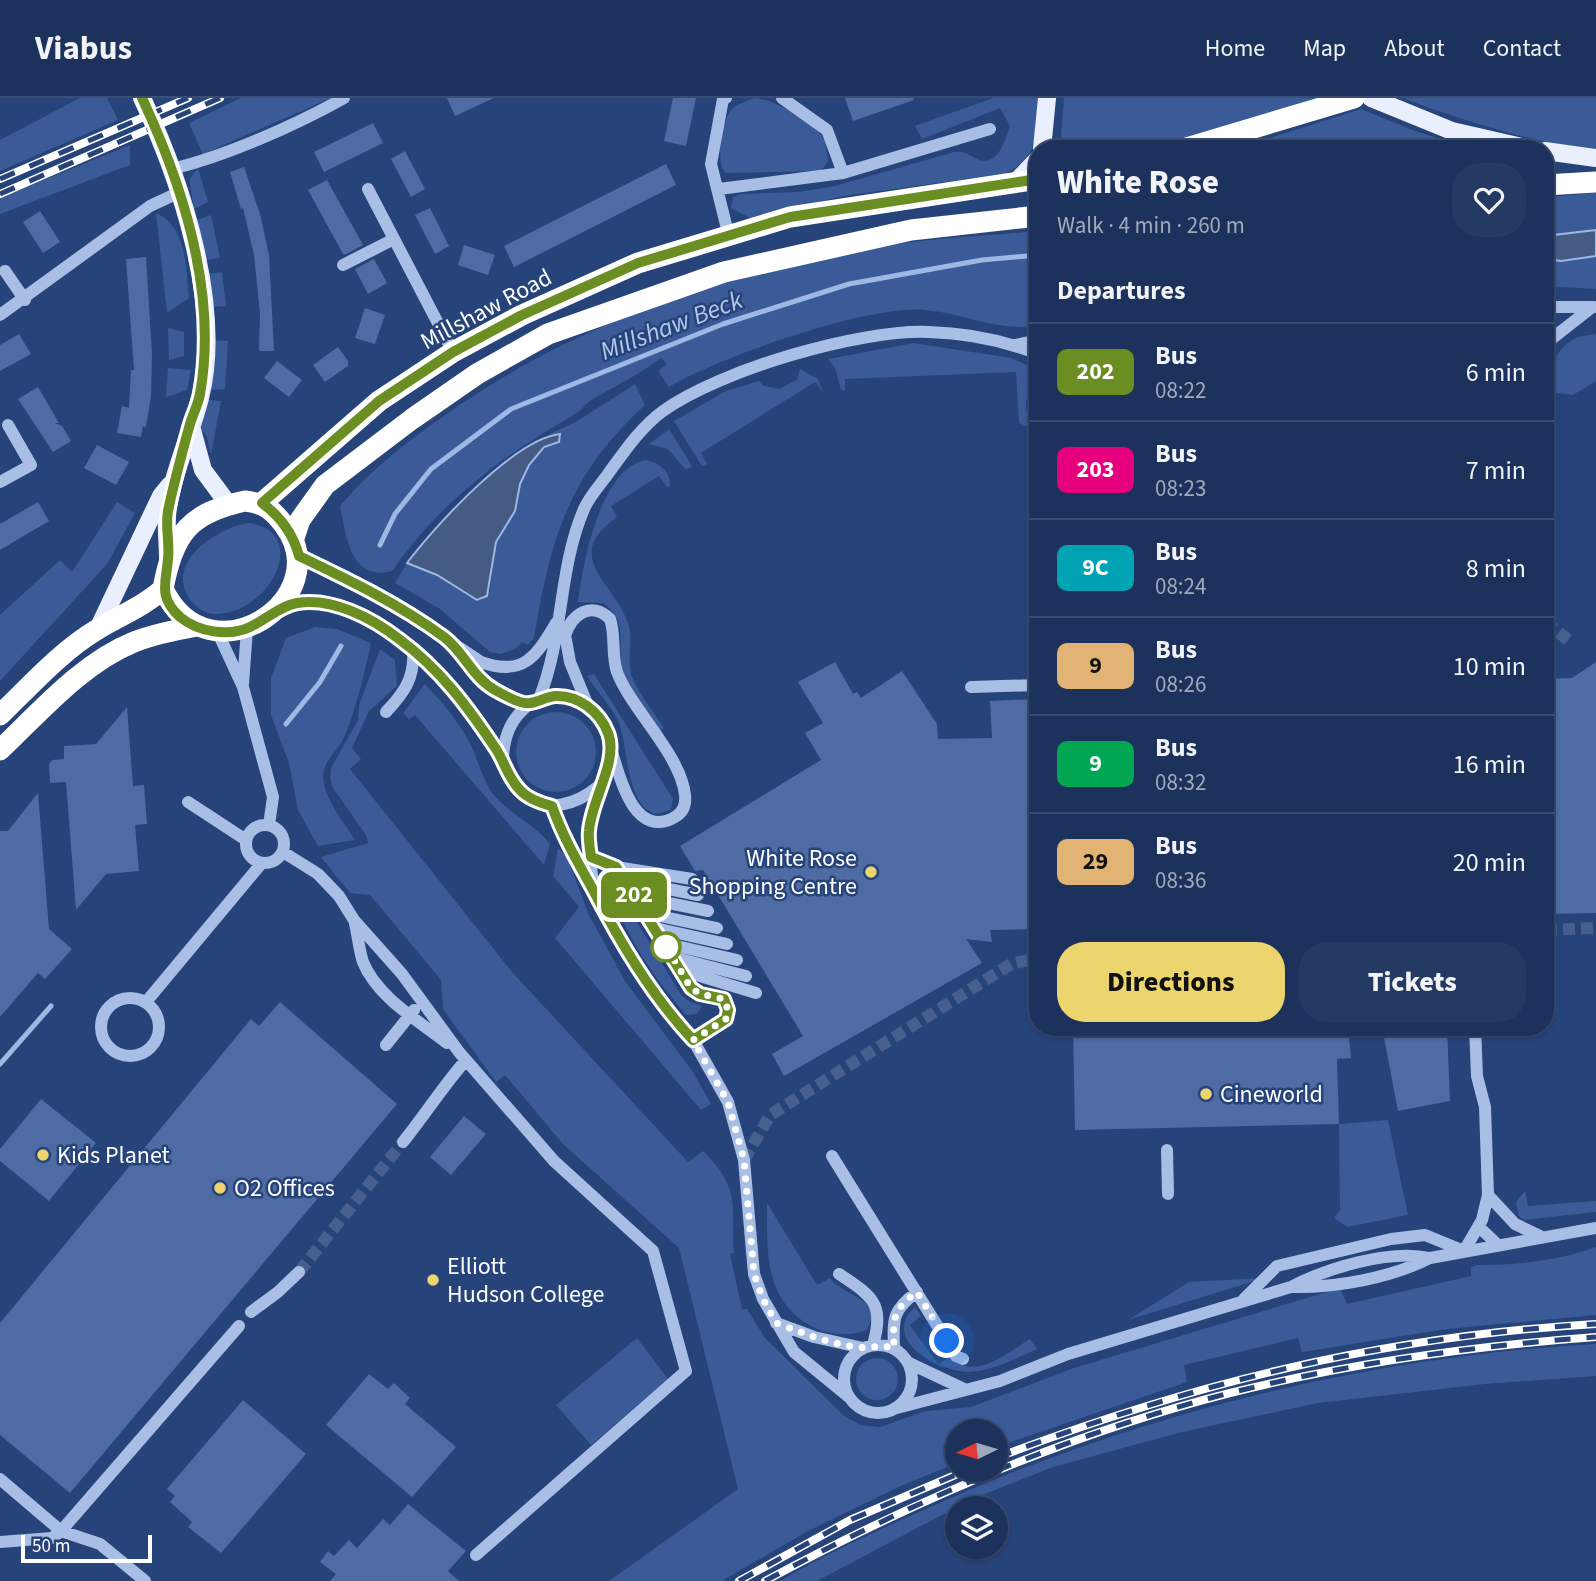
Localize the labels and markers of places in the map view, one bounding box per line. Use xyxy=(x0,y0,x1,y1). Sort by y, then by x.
place label: White Rose Shopping Centre xyxy=(689,841,857,904)
marker: White Rose Shopping Centre xyxy=(863,864,879,880)
unlabelled marker xyxy=(651,932,681,962)
place label: Cineworld xyxy=(1220,1077,1323,1112)
marker: Cineworld xyxy=(1198,1086,1214,1102)
place label: Kids Planet xyxy=(57,1138,170,1173)
marker: Kids Planet xyxy=(35,1147,51,1163)
place label: O2 Offices xyxy=(234,1171,335,1206)
marker: O2 Offices xyxy=(212,1180,228,1196)
place label: Elliott Hudson College xyxy=(447,1249,604,1312)
marker: Elliott Hudson College xyxy=(425,1272,441,1288)

